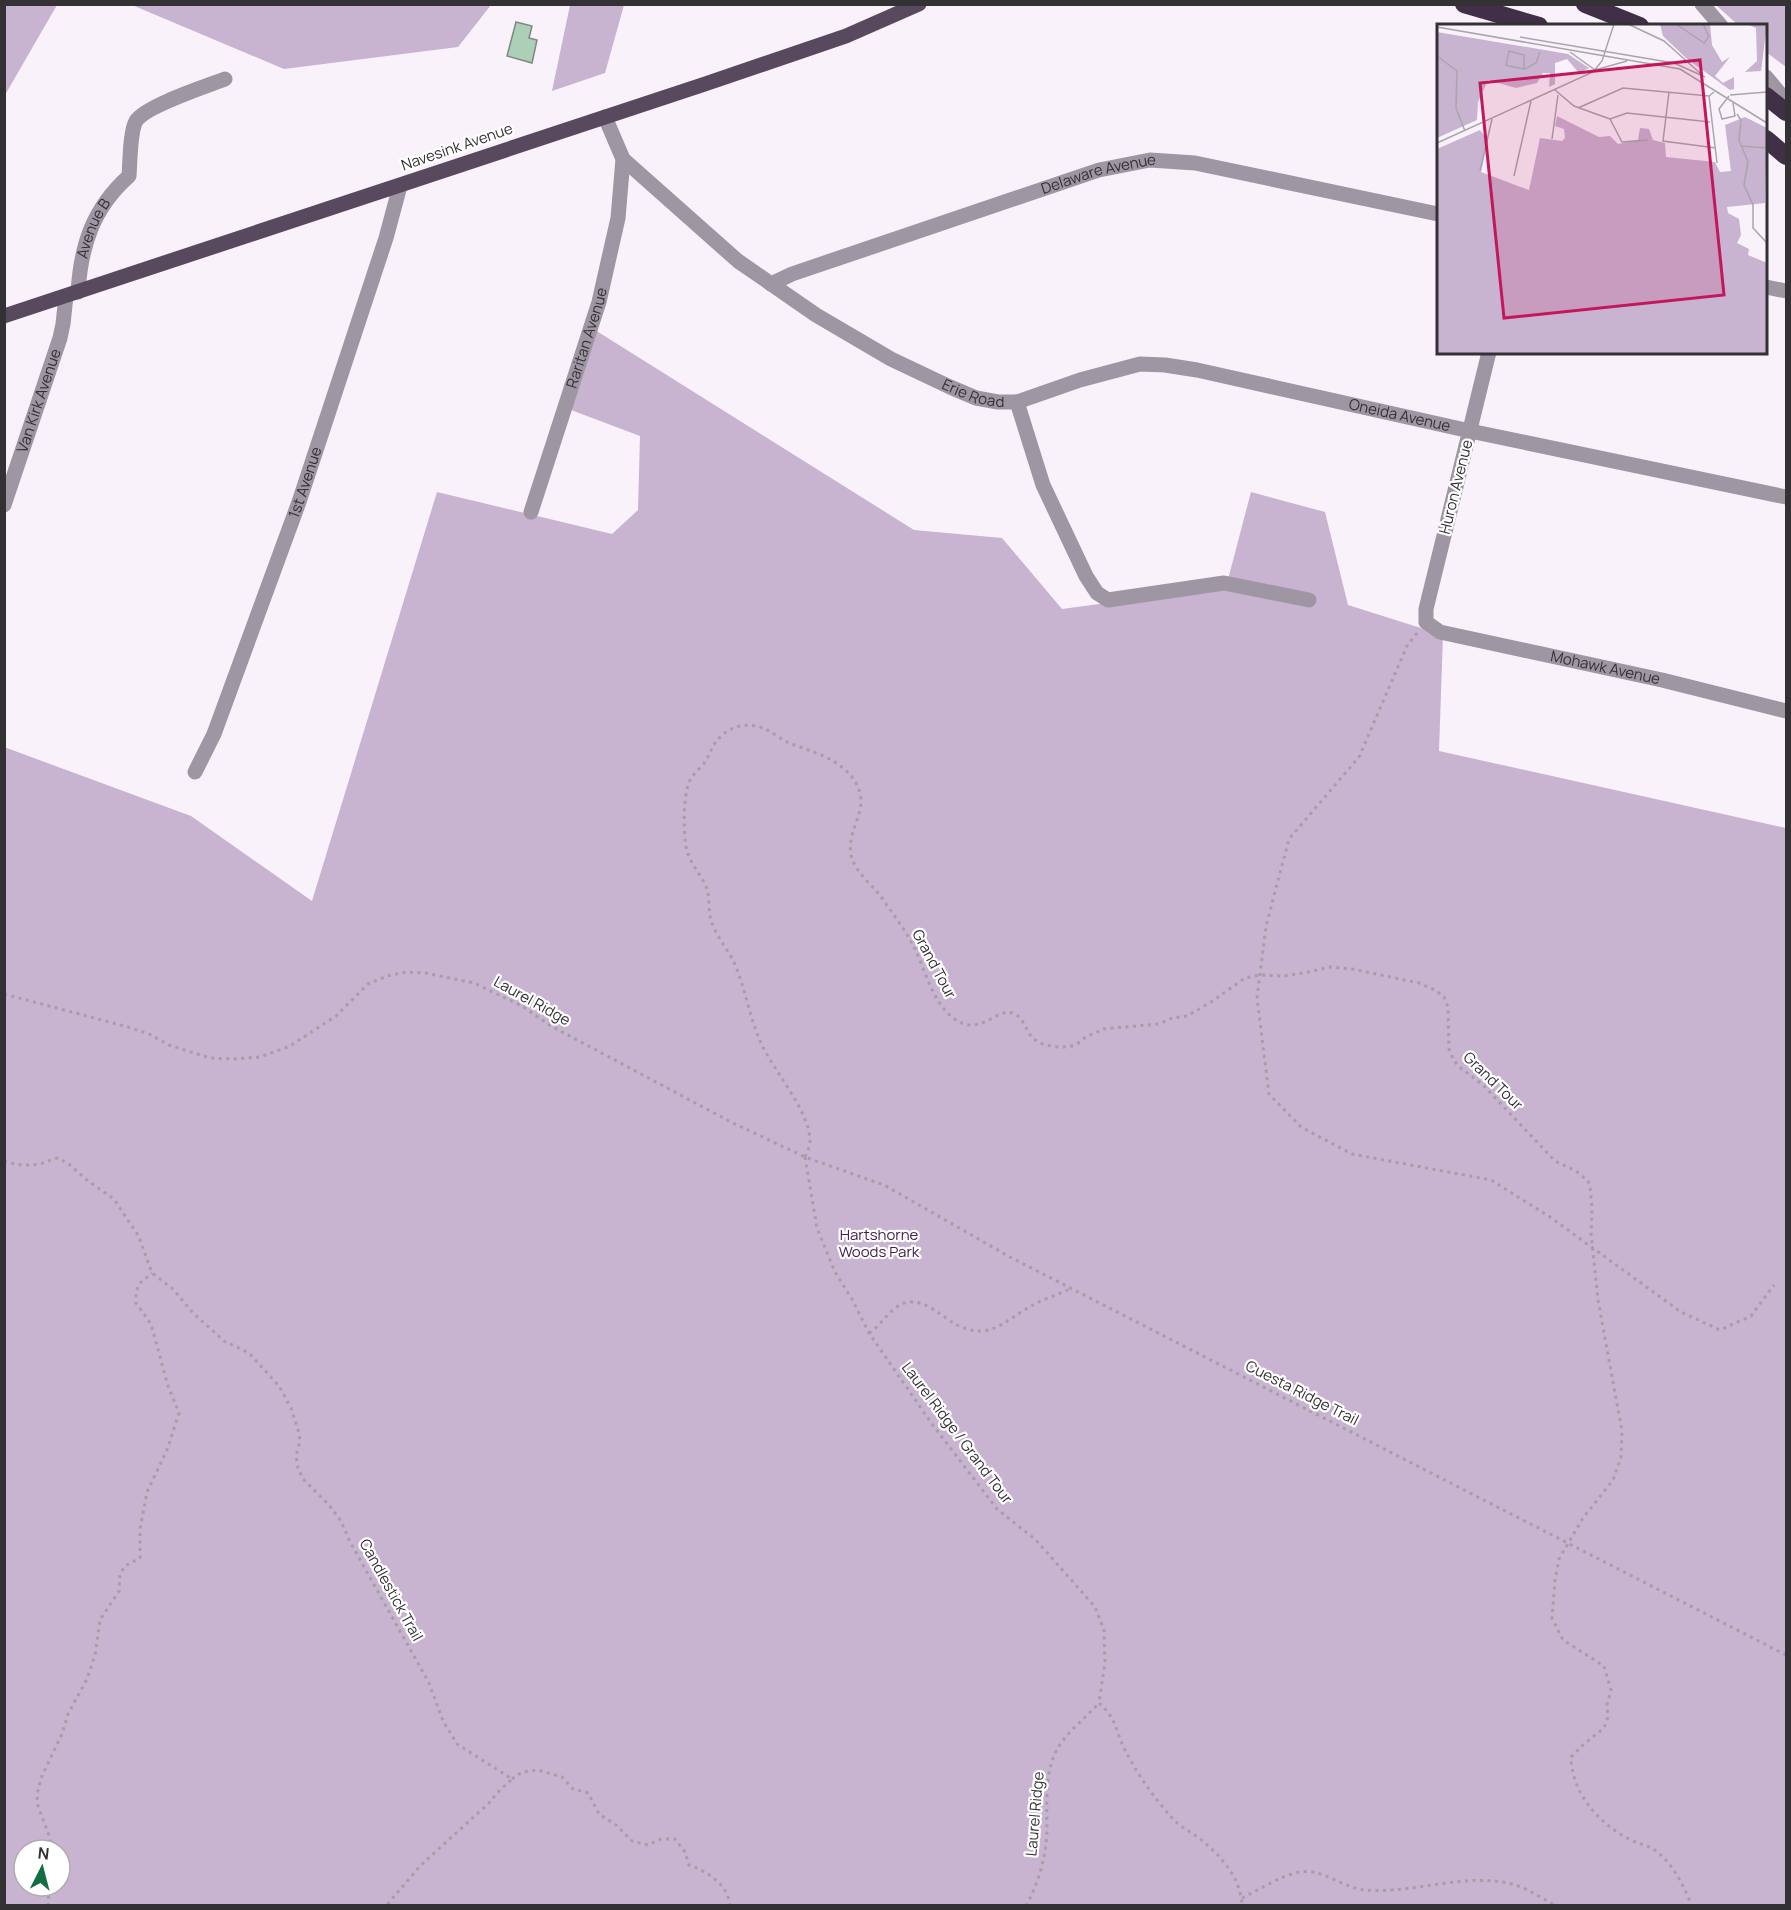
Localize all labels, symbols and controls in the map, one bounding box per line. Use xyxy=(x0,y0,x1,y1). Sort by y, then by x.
inset map xyxy=(1437,24,1767,354)
street label: Navesink Avenue xyxy=(398,118,516,175)
street label: Delaware Avenue xyxy=(1038,149,1157,199)
street label: Avenue B xyxy=(71,194,115,260)
street label: Raritan Avenue xyxy=(561,285,612,391)
street label: Van Kirk Avenue xyxy=(11,346,66,455)
street label: Erie Road xyxy=(939,374,1004,412)
street label: Oneida Avenue xyxy=(1347,393,1453,436)
street label: Huron Avenue xyxy=(1434,437,1477,536)
street label: 1st Avenue xyxy=(283,444,327,521)
street label: Mohawk Avenue xyxy=(1549,645,1663,689)
street label: Grand Tour xyxy=(907,925,962,1003)
street label: Laurel Ridge xyxy=(490,971,575,1030)
street label: Grand Tour xyxy=(1459,1047,1528,1115)
park label: Hartshorne Woods Park xyxy=(839,1224,920,1262)
street label: Cuesta Ridge Trail xyxy=(1242,1355,1363,1430)
street label: Laurel Ridge / Grand Tour xyxy=(897,1358,1018,1508)
street label: Candlestick Trail xyxy=(355,1535,428,1645)
street label: Laurel Ridge xyxy=(1020,1771,1049,1857)
north arrow xyxy=(12,1838,72,1898)
text: N xyxy=(37,1842,50,1865)

